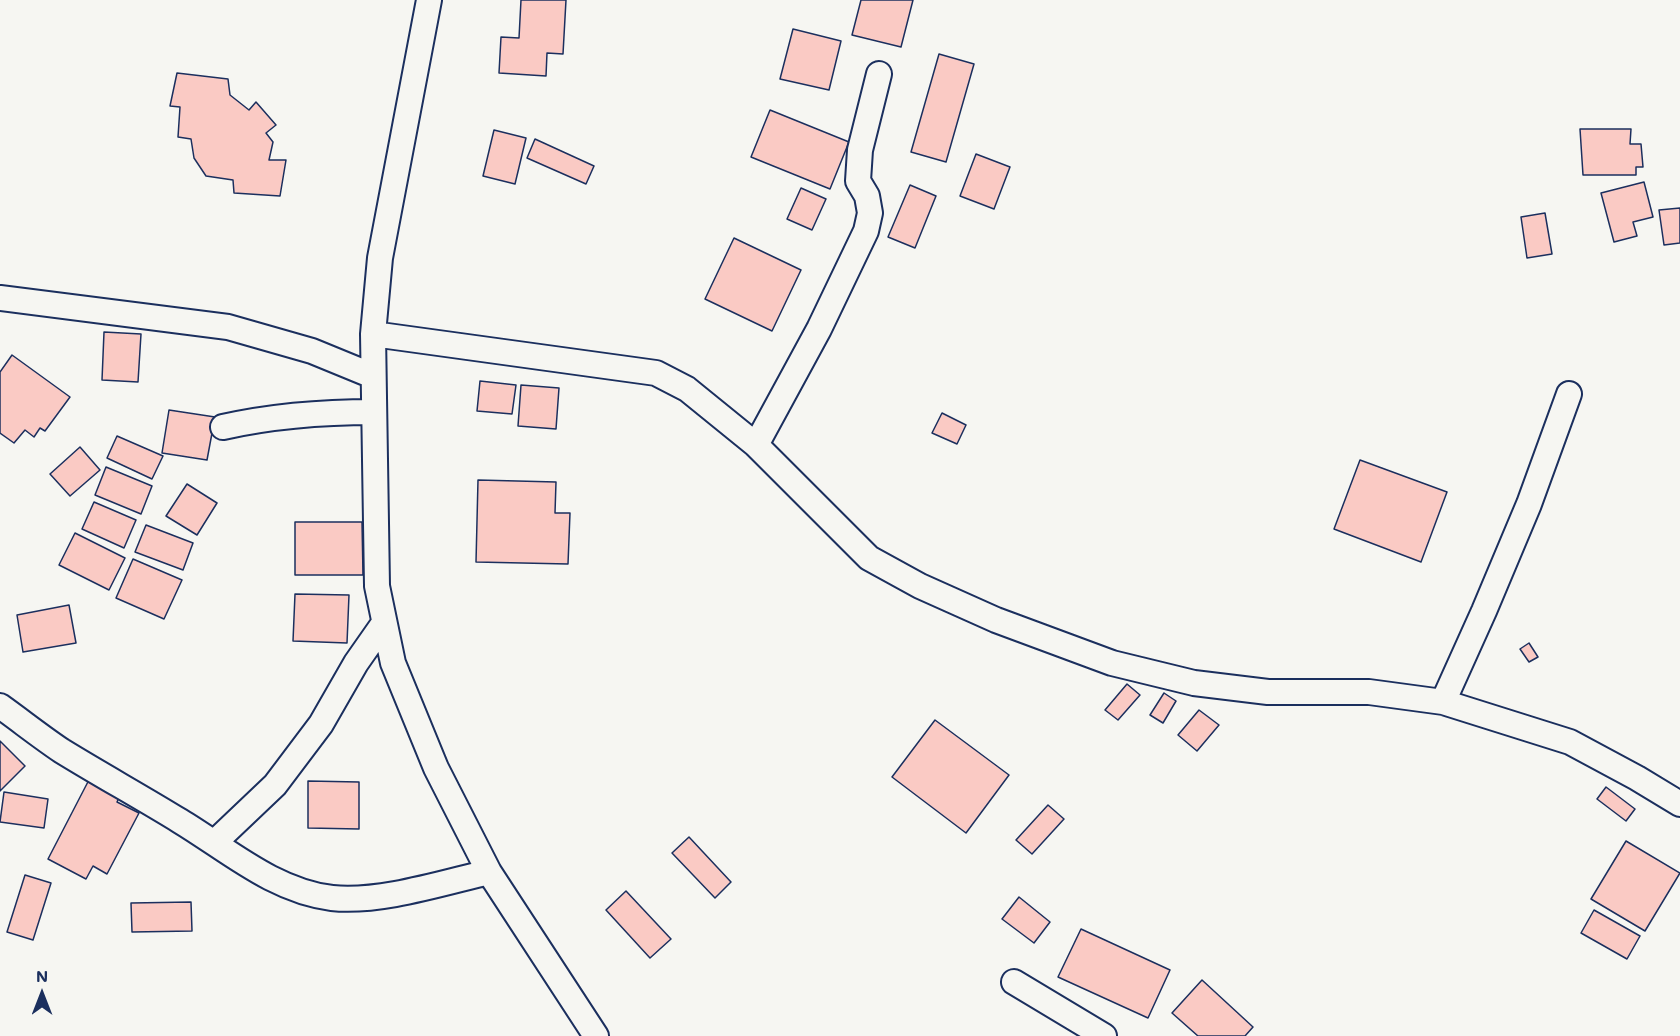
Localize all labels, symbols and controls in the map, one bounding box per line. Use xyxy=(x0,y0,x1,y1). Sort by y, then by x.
north arrow xyxy=(12,964,72,1024)
text: N xyxy=(36,965,48,986)

